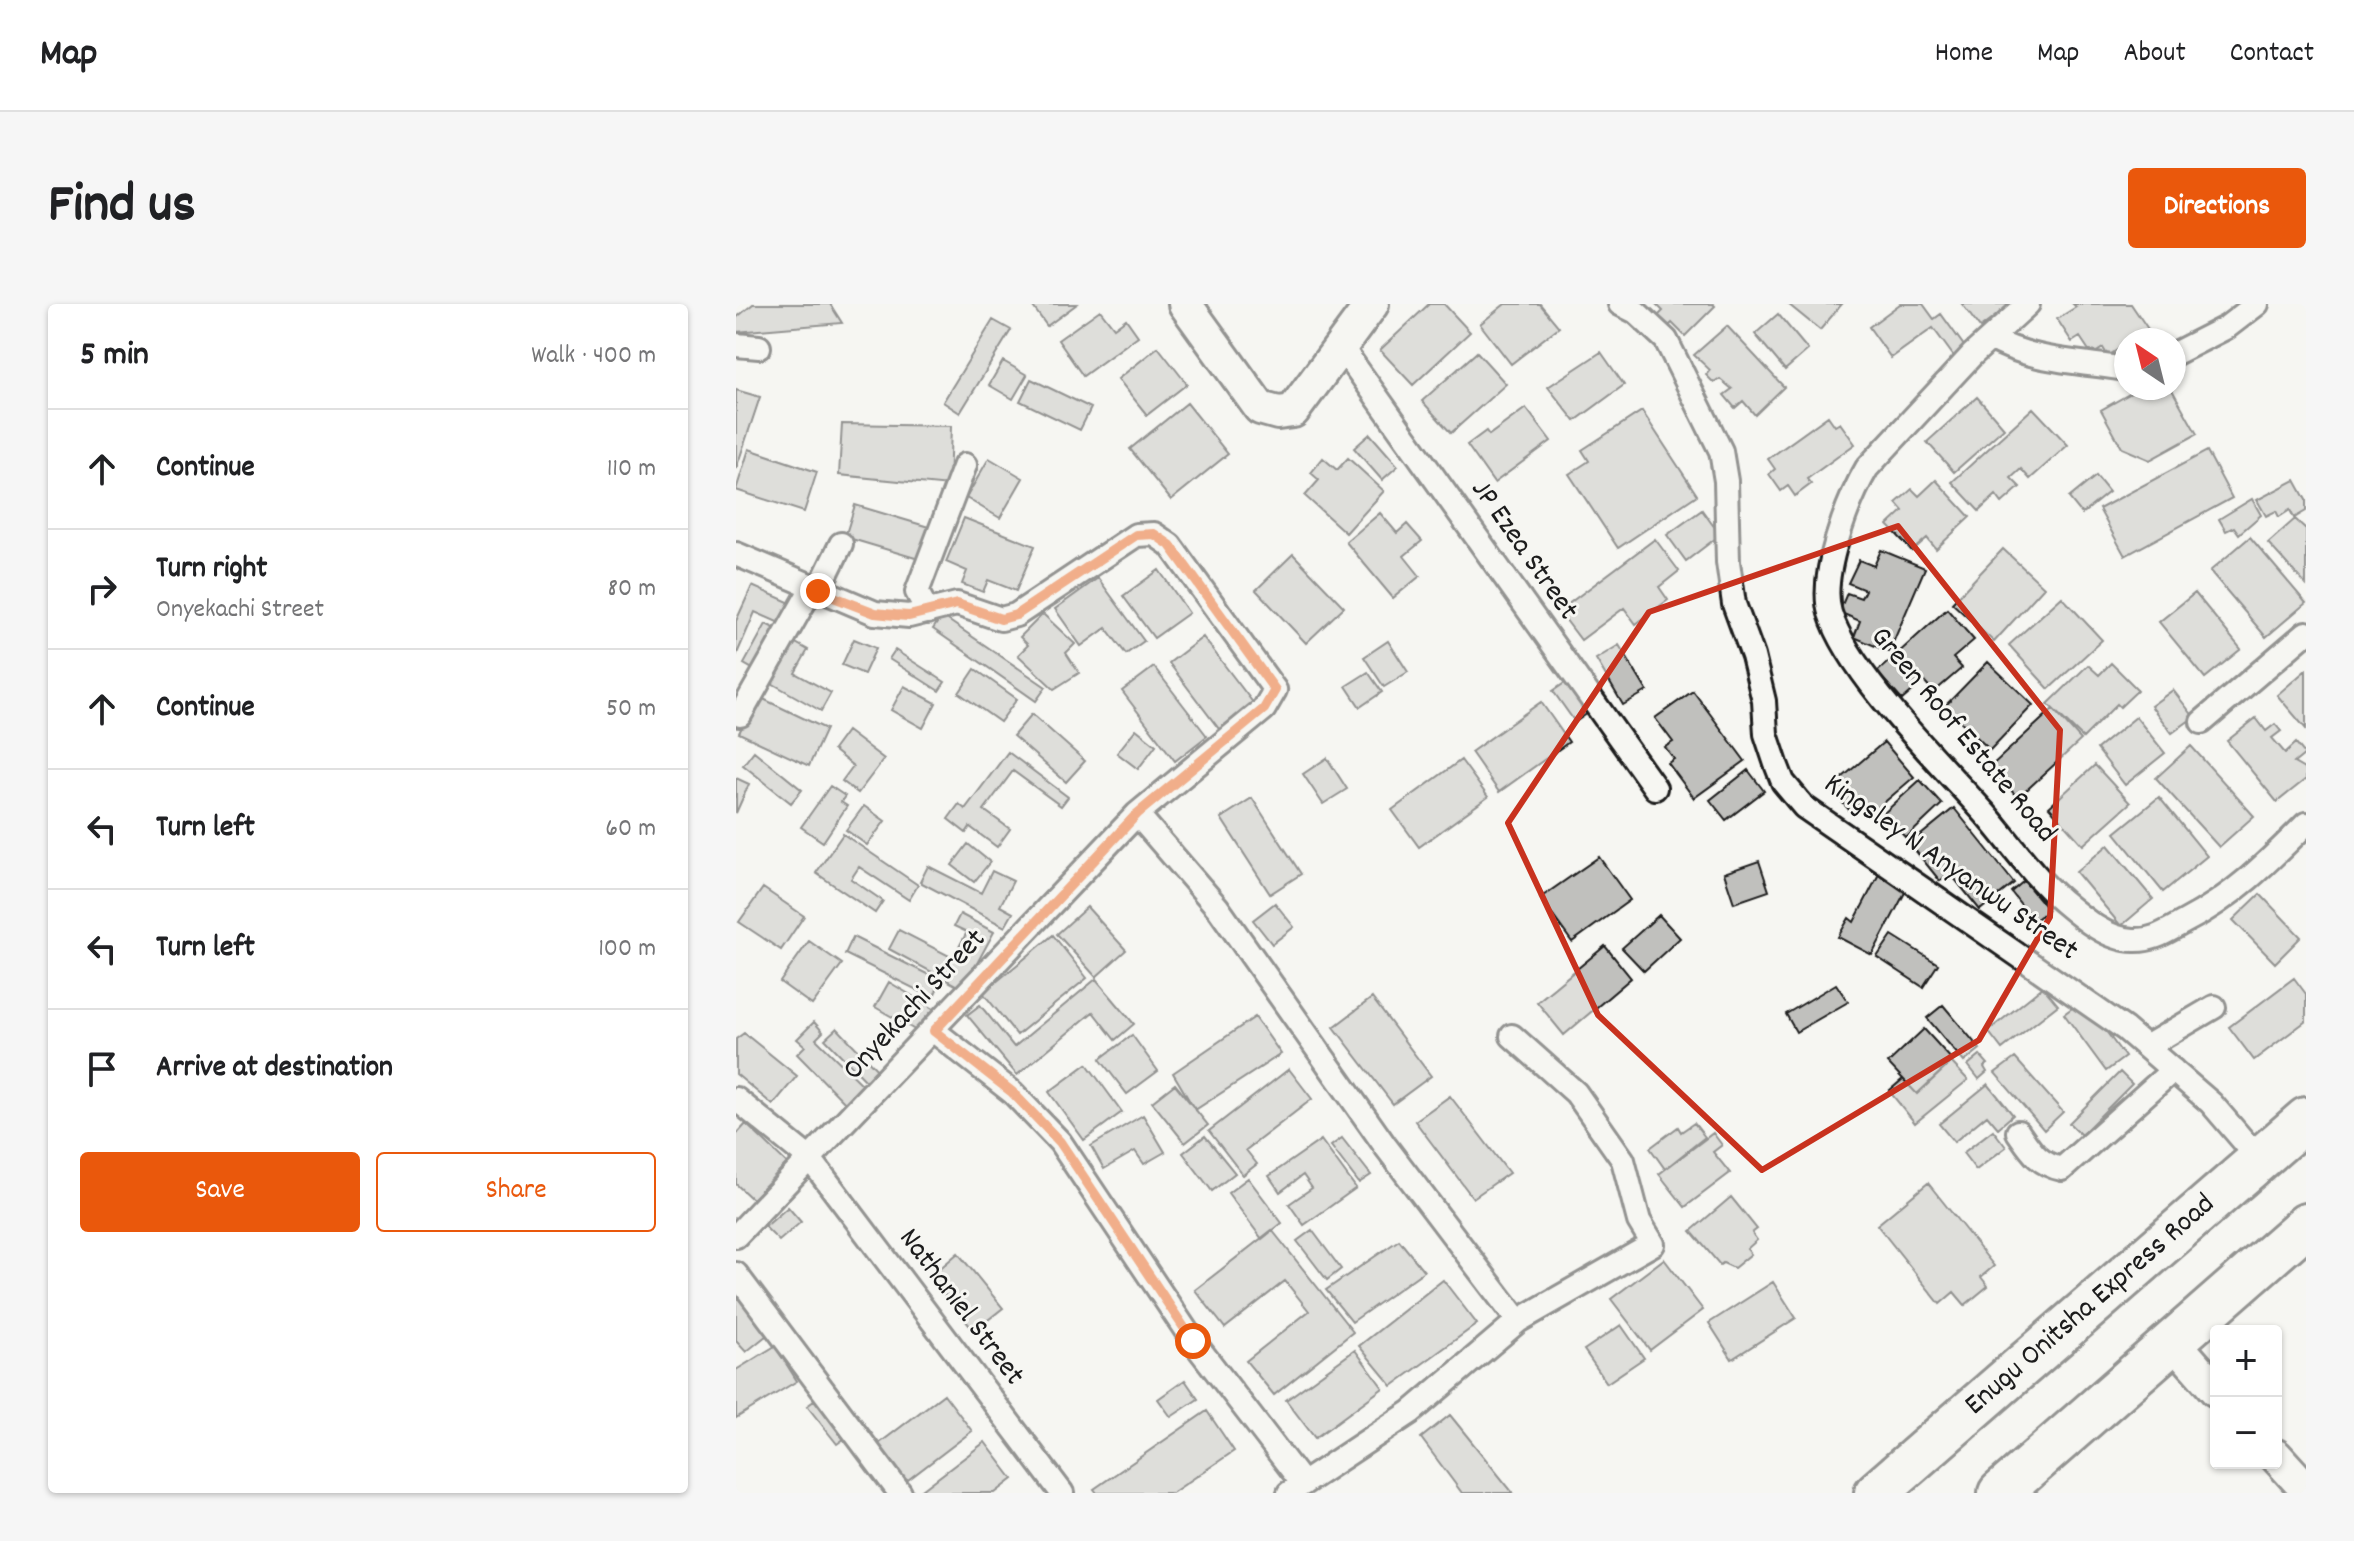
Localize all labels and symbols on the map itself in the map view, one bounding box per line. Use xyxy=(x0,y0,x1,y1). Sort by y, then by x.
north arrow xyxy=(2114,328,2186,400)
street label: JP Ezea Street xyxy=(1459,472,1587,630)
route end xyxy=(800,573,836,609)
street label: Green Roof Estate Road xyxy=(1859,618,2065,854)
street label: Kingsley N Anyanwu Street xyxy=(1814,765,2086,973)
street label: Onyekachi Street xyxy=(834,920,998,1092)
street label: Enugu Onitsha Express Road xyxy=(1956,1185,2226,1427)
street label: Nathaniel Street xyxy=(886,1220,1034,1396)
route start xyxy=(1175,1323,1211,1359)

